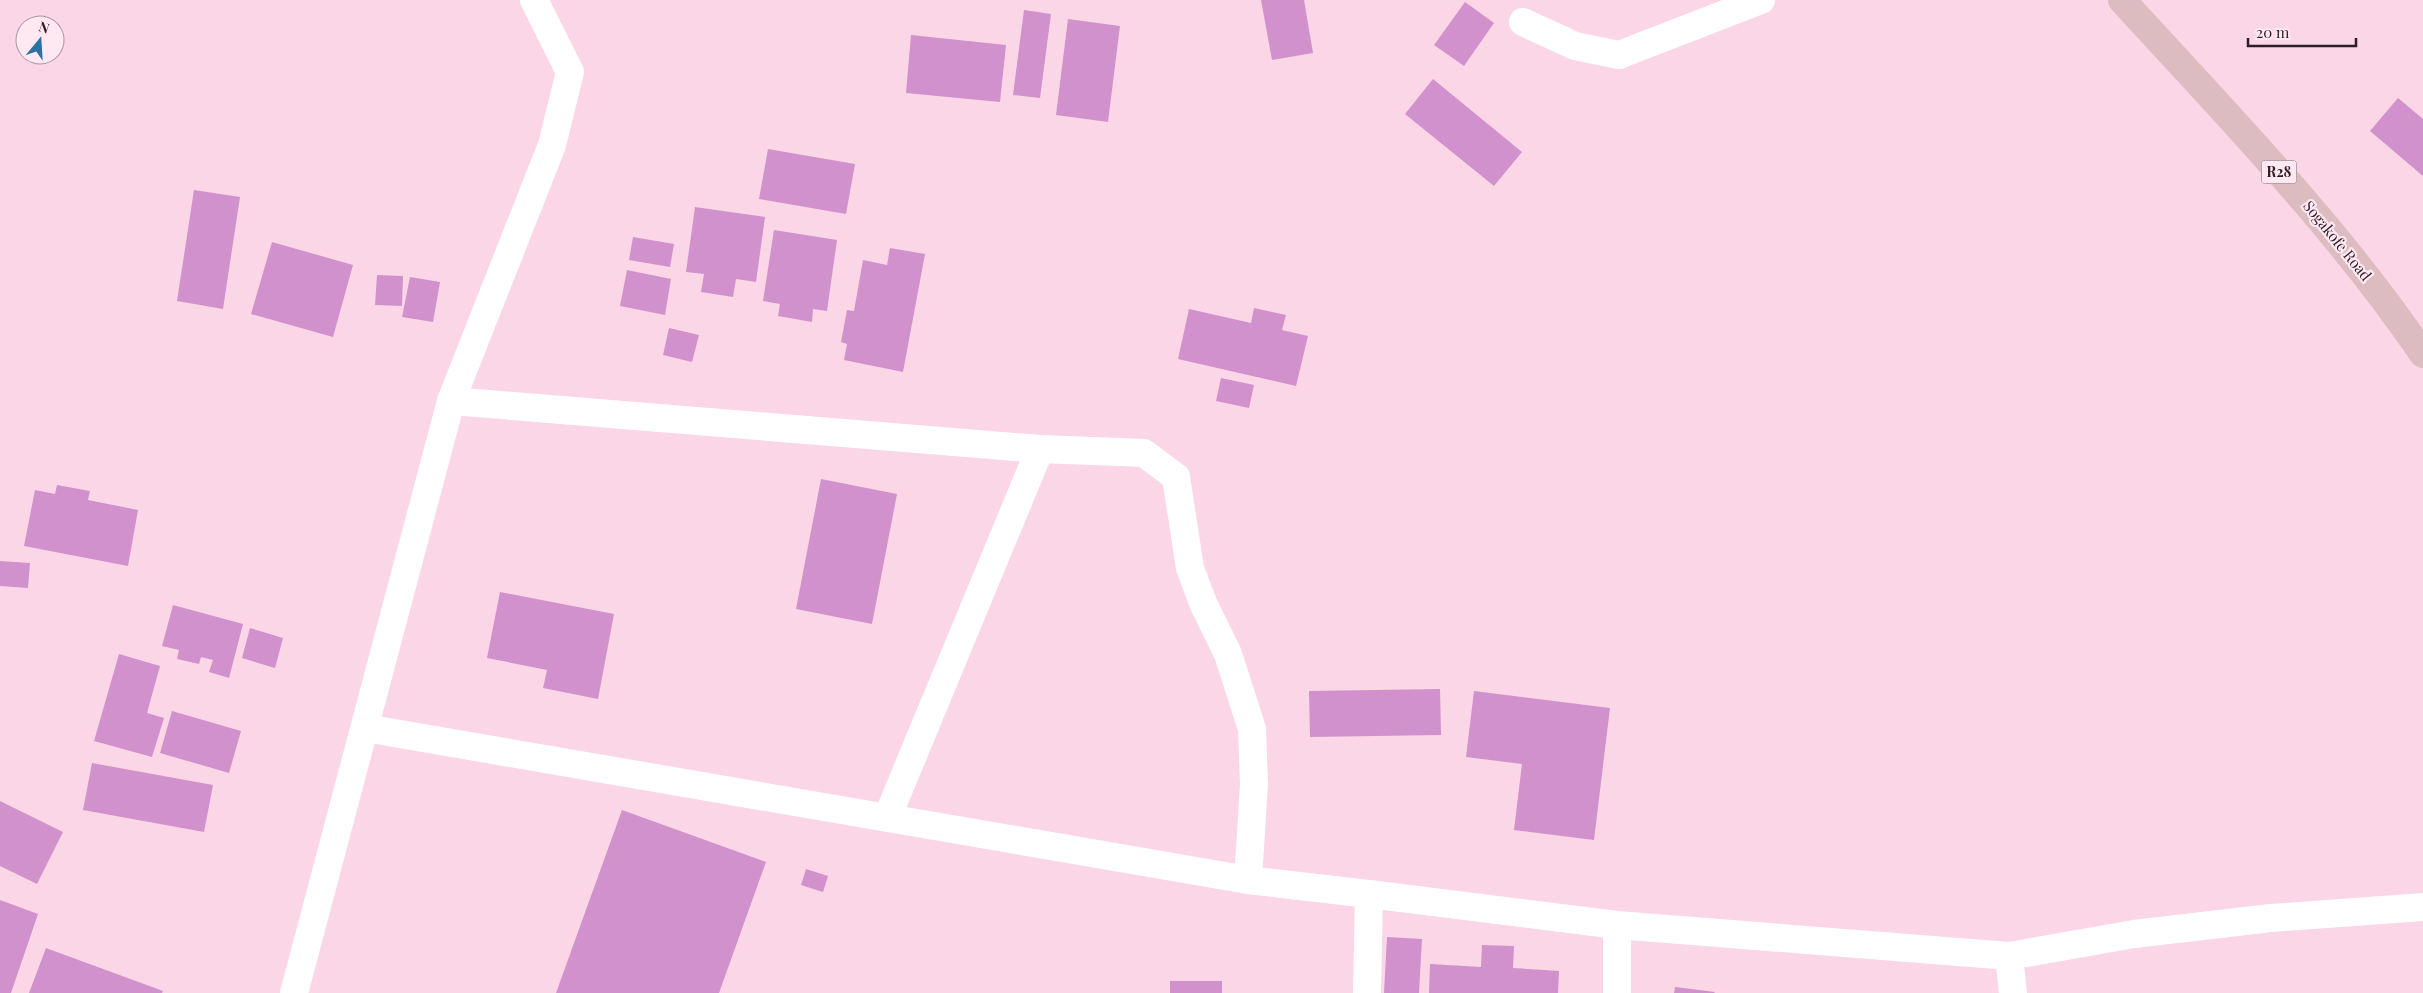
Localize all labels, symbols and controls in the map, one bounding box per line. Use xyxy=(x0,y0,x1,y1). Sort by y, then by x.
north arrow xyxy=(15,15,65,65)
scale bar xyxy=(2248,15,2356,47)
text: N xyxy=(36,17,52,38)
text: 20 m xyxy=(2256,22,2290,42)
road number: R28 xyxy=(2262,160,2296,183)
street label: Sogakofe Road xyxy=(2299,196,2376,285)

